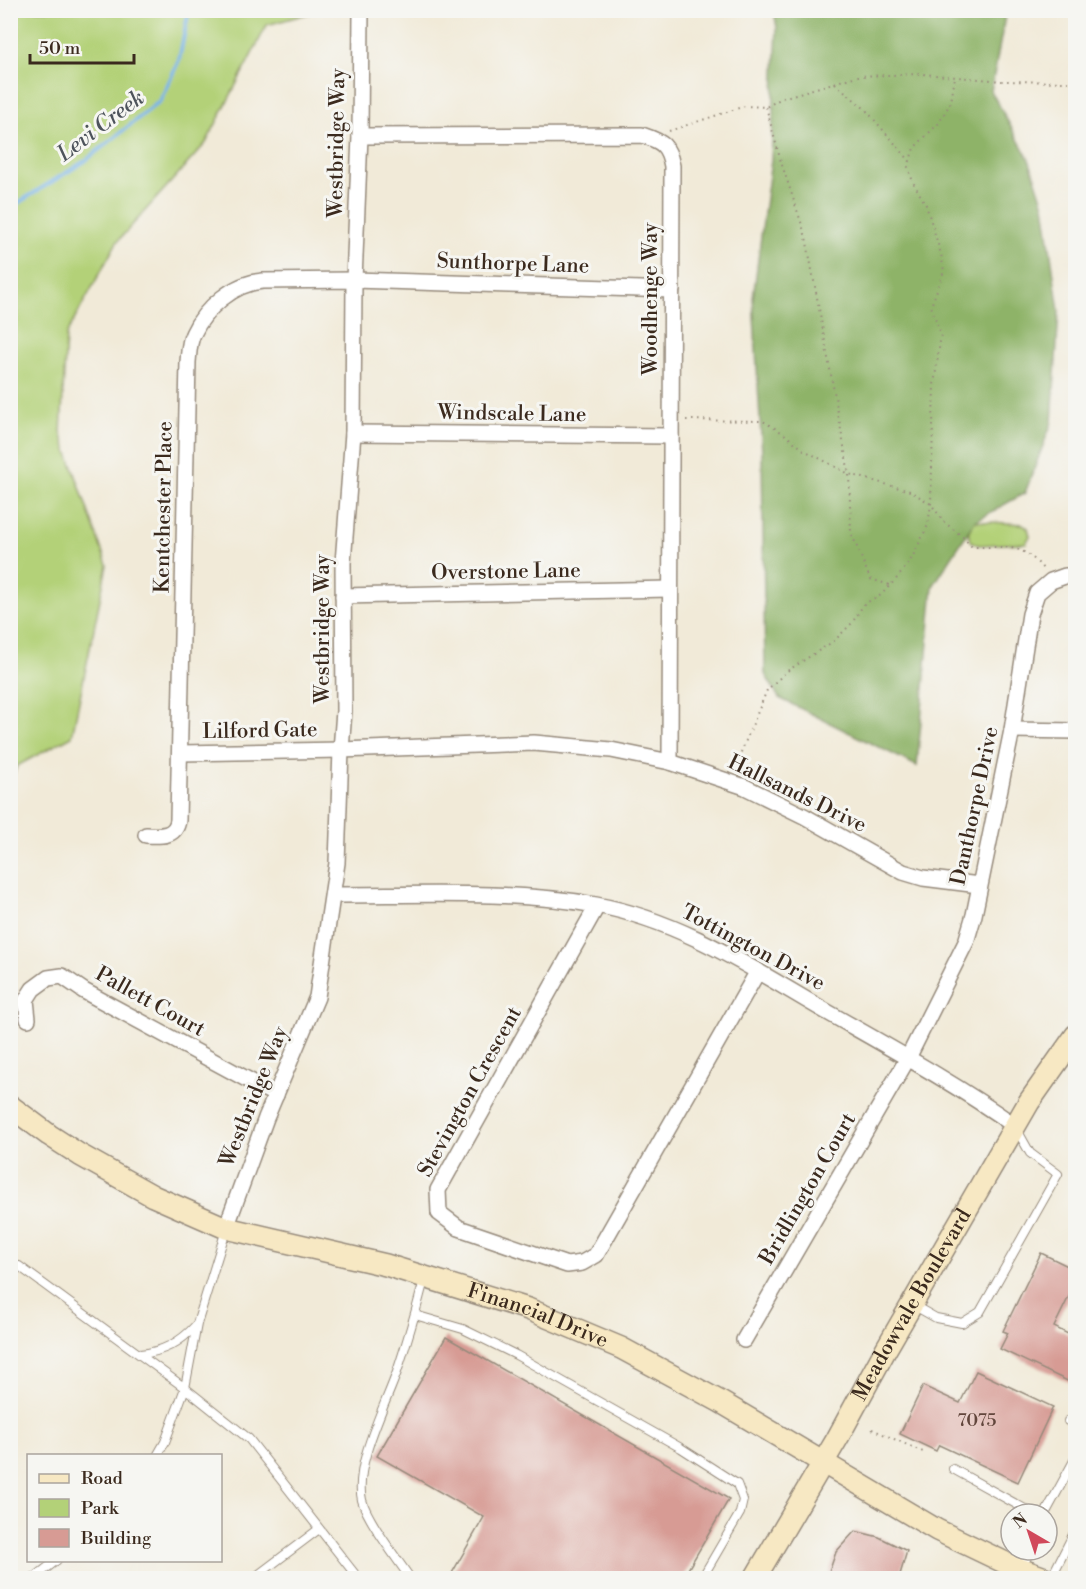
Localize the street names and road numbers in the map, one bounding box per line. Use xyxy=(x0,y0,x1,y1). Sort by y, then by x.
street label: Westbridge Way xyxy=(323,67,351,219)
street label: Woodhenge Way xyxy=(638,222,664,376)
street label: Sunthorpe Lane xyxy=(436,248,590,280)
street label: Windscale Lane xyxy=(436,400,587,428)
street label: Kentchester Place xyxy=(149,421,179,593)
street label: Westbridge Way xyxy=(310,553,336,705)
street label: Overstone Lane xyxy=(431,558,581,586)
street label: Lilford Gate xyxy=(202,717,318,745)
street label: Danthorpe Drive xyxy=(945,724,1005,888)
street label: Hallsands Drive xyxy=(723,749,871,839)
street label: Tottington Drive xyxy=(677,899,829,997)
street label: Pallett Court xyxy=(91,961,210,1043)
street label: Stevington Crescent xyxy=(412,1002,528,1182)
street label: Westbridge Way xyxy=(214,1022,294,1172)
street label: Bridlington Court xyxy=(754,1108,862,1270)
street label: Meadowvale Boulevard xyxy=(847,1204,977,1406)
street label: Financial Drive xyxy=(464,1278,612,1354)

